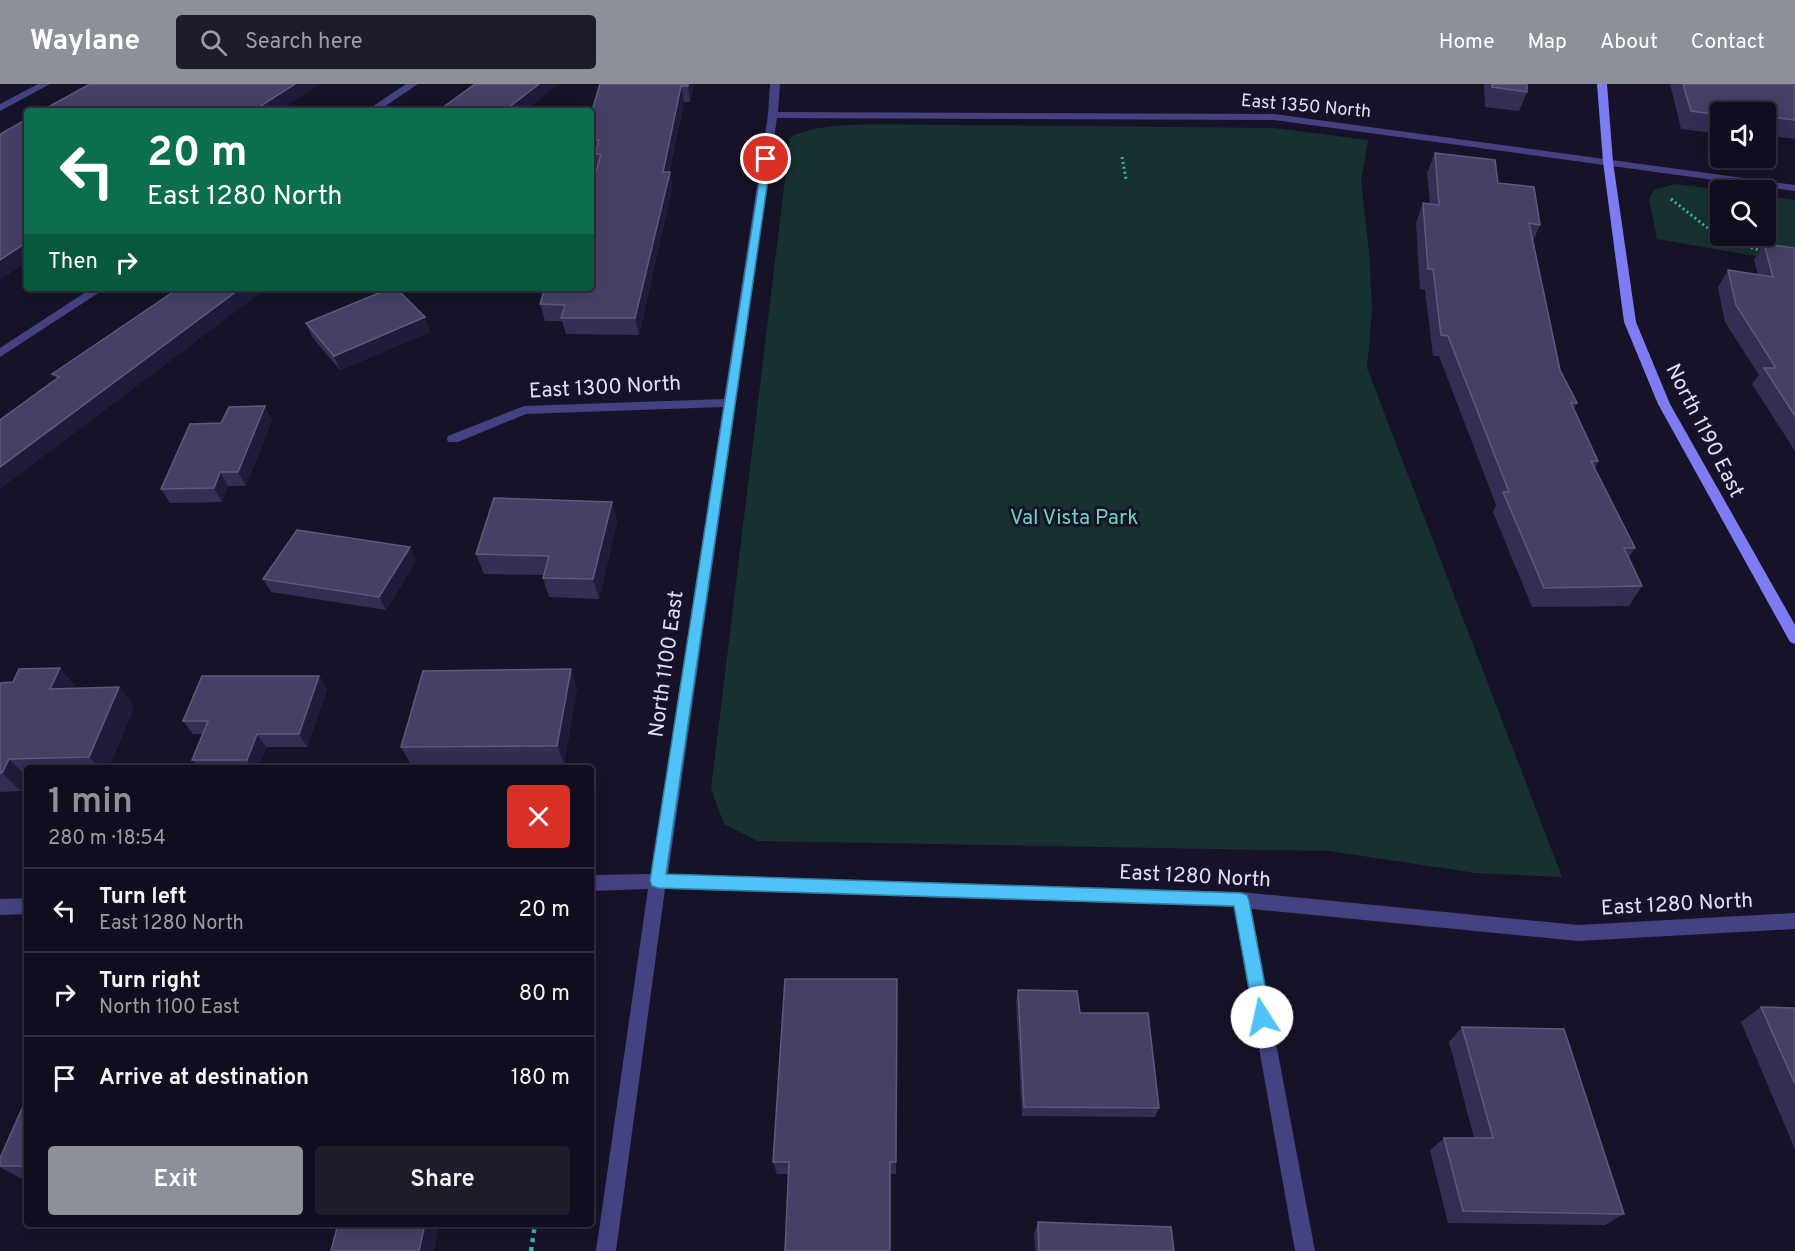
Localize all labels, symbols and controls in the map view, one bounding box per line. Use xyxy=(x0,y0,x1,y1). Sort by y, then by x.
search box xyxy=(176,15,596,69)
text: Waylane xyxy=(30,24,140,60)
icon: search xyxy=(197,26,230,59)
text: Search here xyxy=(245,29,363,56)
text: Home xyxy=(1439,29,1495,56)
text: Map xyxy=(1528,29,1567,56)
text: About xyxy=(1600,29,1658,56)
text: Contact xyxy=(1691,29,1765,56)
street label: East 1350 North xyxy=(1240,90,1372,124)
map controls xyxy=(1710,102,1776,246)
button: sound xyxy=(1710,102,1776,168)
text: 20 m xyxy=(147,128,248,181)
icon: left xyxy=(48,132,126,210)
pin xyxy=(740,133,791,184)
icon: arrive xyxy=(749,142,782,175)
text: East 1280 North xyxy=(147,180,343,214)
button: search xyxy=(1710,180,1776,246)
icon: right xyxy=(110,246,143,279)
text: Then xyxy=(48,249,98,276)
street label: North 1190 East xyxy=(1659,359,1749,503)
street label: East 1300 North xyxy=(528,371,682,405)
park label: Val Vista Park xyxy=(1010,505,1138,532)
street label: North 1100 East xyxy=(643,589,691,739)
text: 1 min xyxy=(48,780,133,826)
button: close xyxy=(507,785,570,848)
text: 280 m · 18:54 xyxy=(48,826,166,852)
street label: East 1280 North xyxy=(1118,860,1272,894)
text: Turn left xyxy=(99,884,187,911)
street label: East 1280 North xyxy=(1600,888,1754,922)
icon: left xyxy=(48,894,81,927)
text: 20 m xyxy=(519,897,570,924)
text: East 1280 North xyxy=(99,911,244,937)
text: Turn right xyxy=(99,968,201,995)
icon: right xyxy=(48,978,81,1011)
text: 80 m xyxy=(519,981,570,1008)
position arrow xyxy=(1230,985,1294,1049)
text: North 1100 East xyxy=(99,995,240,1021)
icon: arrive xyxy=(48,1062,81,1095)
text: Arrive at destination xyxy=(99,1065,309,1092)
text: 180 m xyxy=(511,1065,570,1092)
button: Exit xyxy=(48,1146,303,1215)
button: Share xyxy=(315,1146,570,1215)

